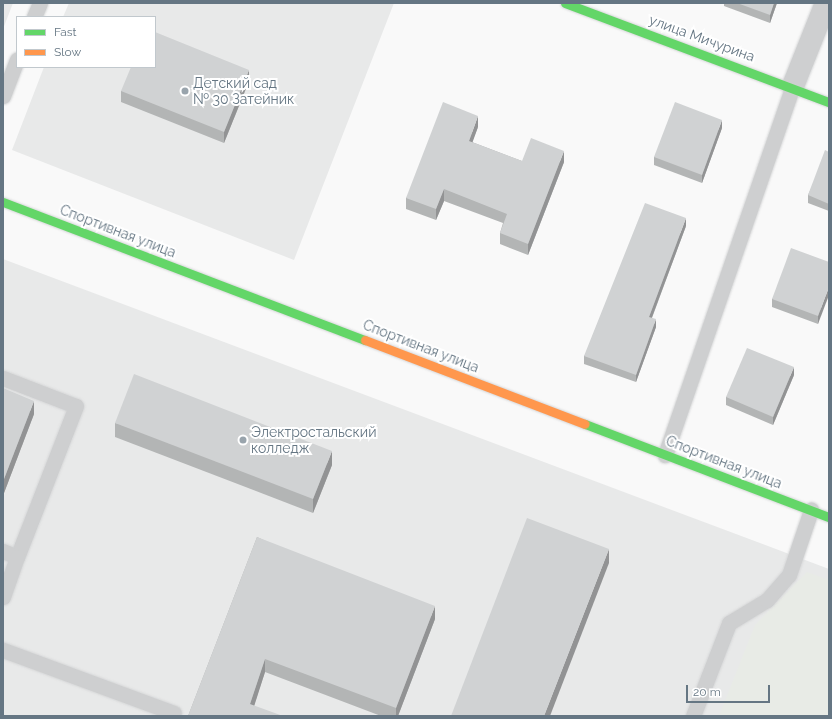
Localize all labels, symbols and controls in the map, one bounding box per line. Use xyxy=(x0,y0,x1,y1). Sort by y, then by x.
street label: улица Мичурина xyxy=(647,11,757,65)
legend xyxy=(16,16,156,68)
text: Fast xyxy=(54,25,77,39)
text: Slow xyxy=(54,45,81,59)
place label: Детский сад № 30 Затейник xyxy=(193,75,294,108)
marker: Детский сад № 30 Затейник xyxy=(180,86,190,96)
street label: Спортивная улица xyxy=(57,201,179,261)
street label: Спортивная улица xyxy=(360,316,482,376)
place label: Электростальский колледж xyxy=(251,424,376,456)
street label: Спортивная улица xyxy=(663,432,785,492)
marker: Электростальский колледж xyxy=(238,435,248,445)
scale bar xyxy=(688,677,772,703)
text: 20 m xyxy=(693,685,721,699)

